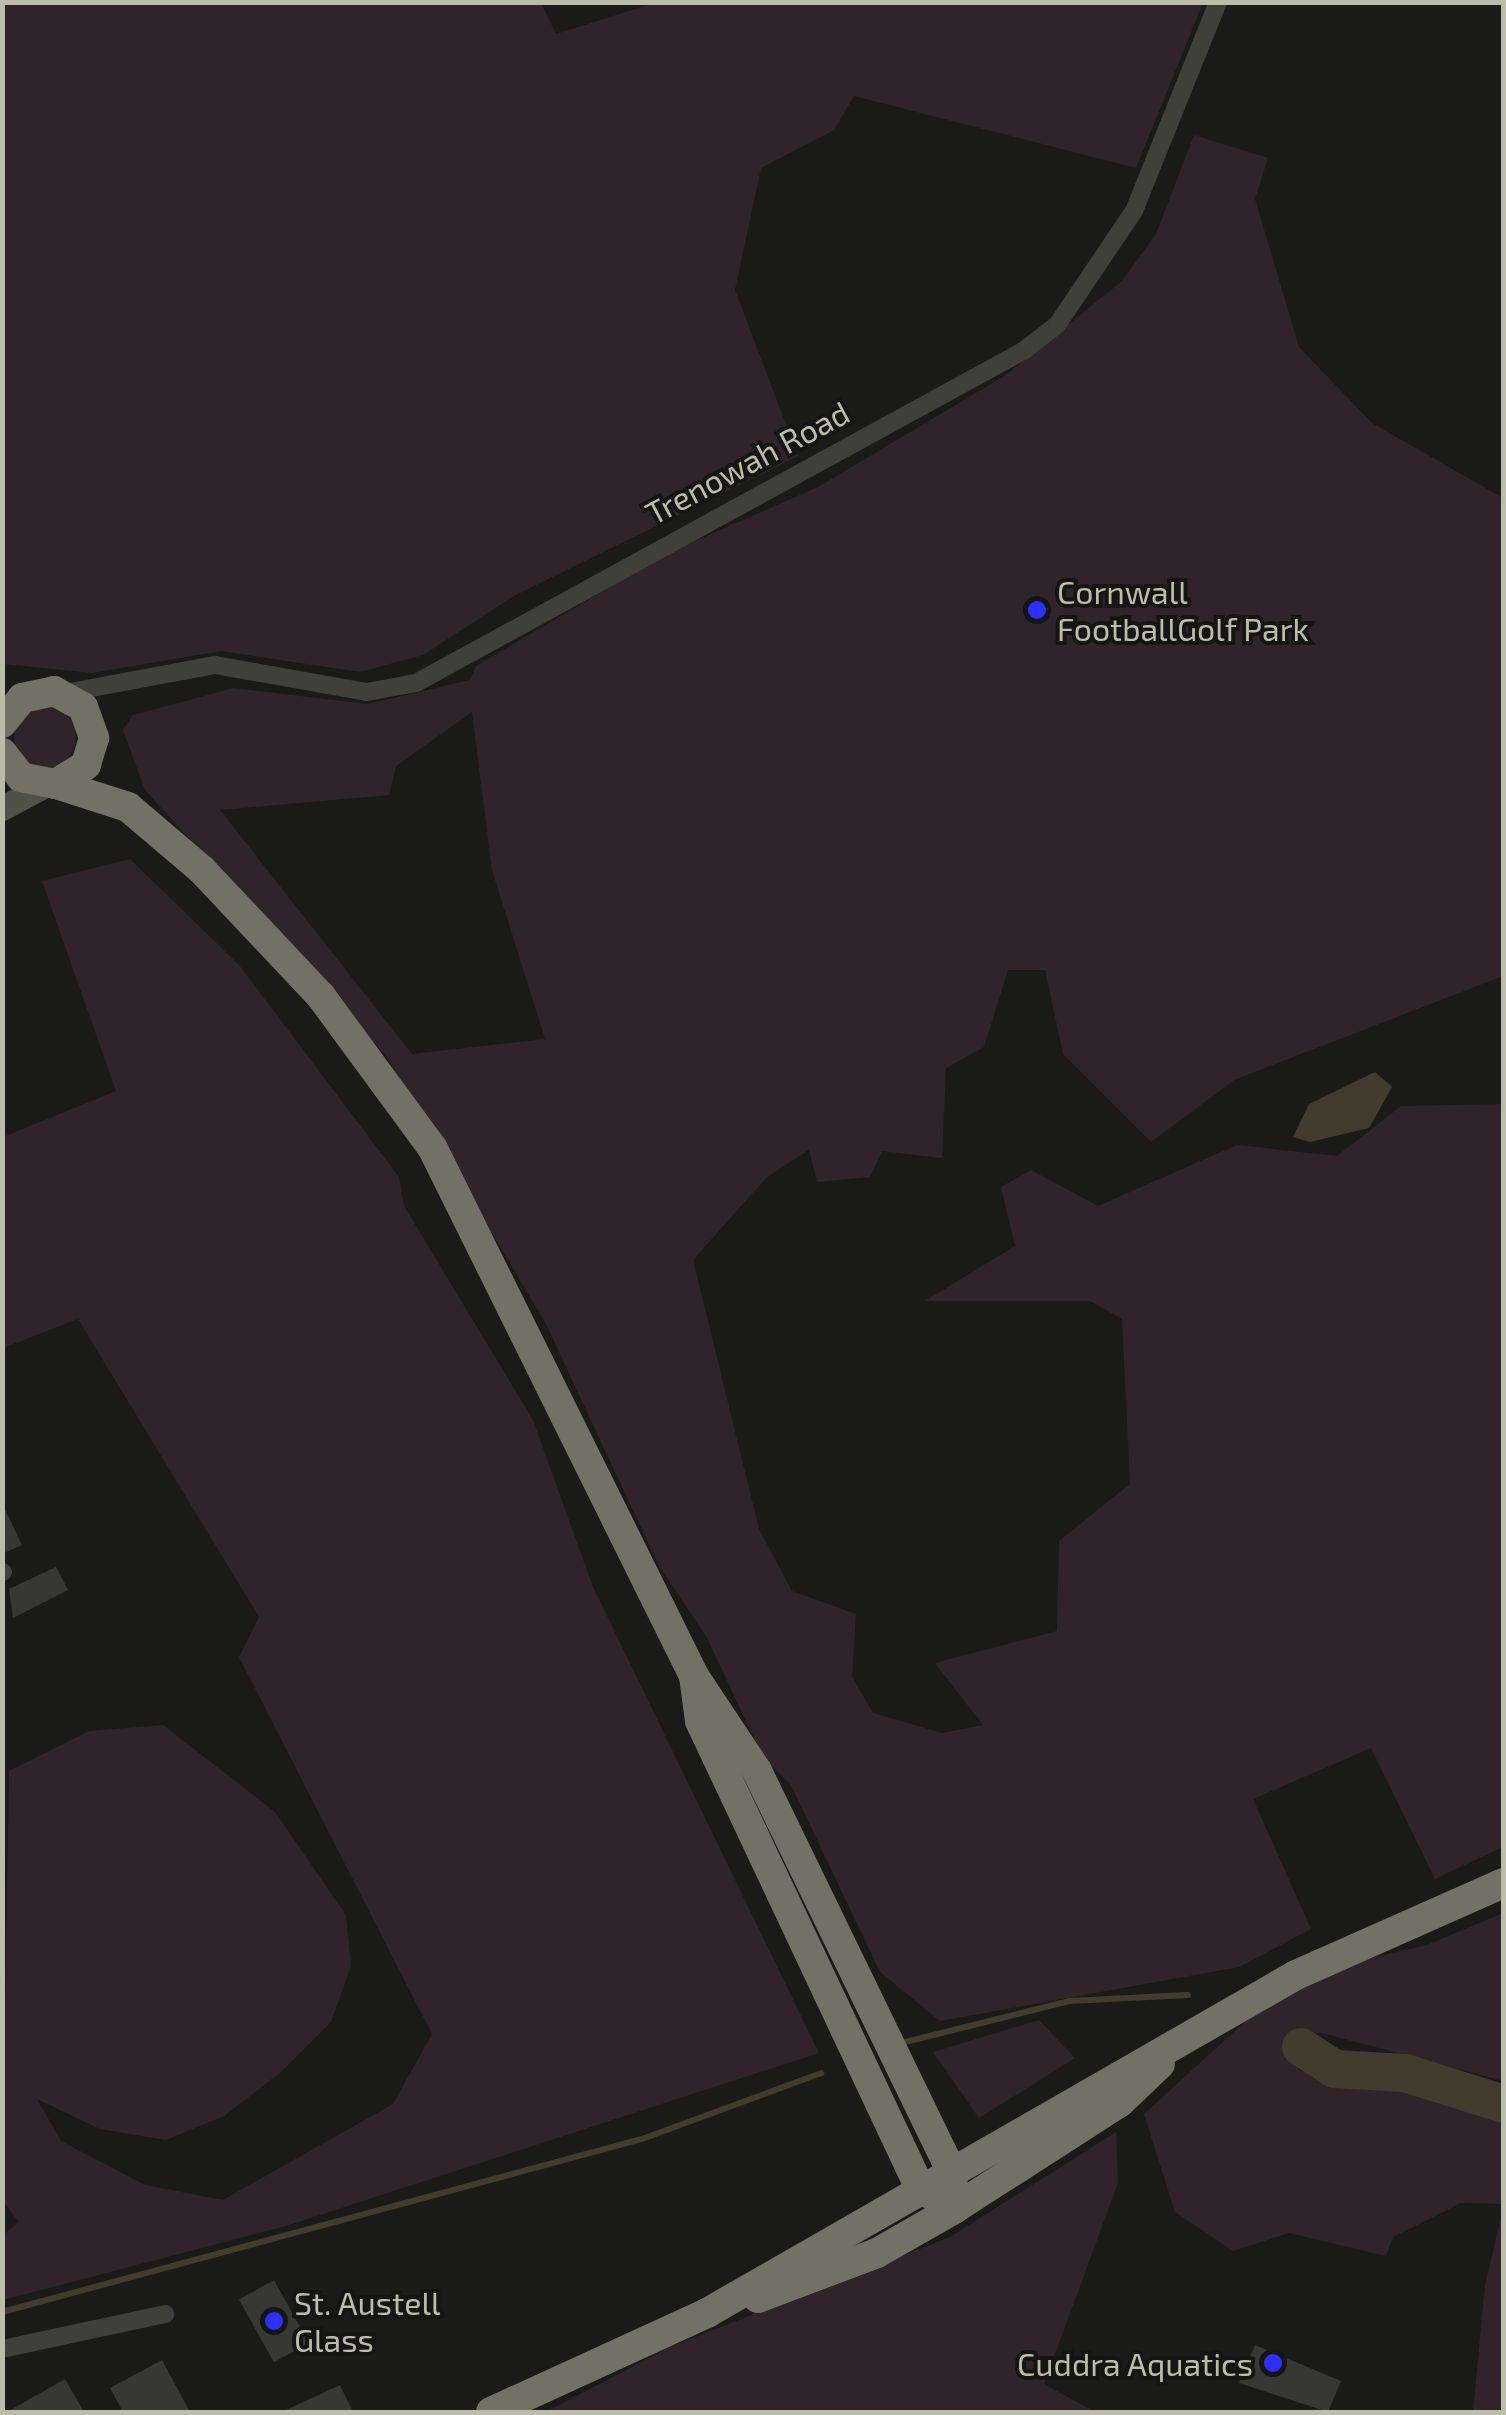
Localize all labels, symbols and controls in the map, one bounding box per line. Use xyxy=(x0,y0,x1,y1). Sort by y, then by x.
street label: Trenowah Road xyxy=(639,392,855,532)
place label: Cornwall FootballGolf Park xyxy=(1057,573,1309,648)
marker: Cornwall FootballGolf Park xyxy=(1026,599,1048,621)
place label: St. Austell Glass xyxy=(294,2284,441,2359)
marker: St. Austell Glass xyxy=(263,2310,285,2332)
place label: Cuddra Aquatics xyxy=(1016,2344,1253,2382)
marker: Cuddra Aquatics xyxy=(1262,2352,1284,2374)

